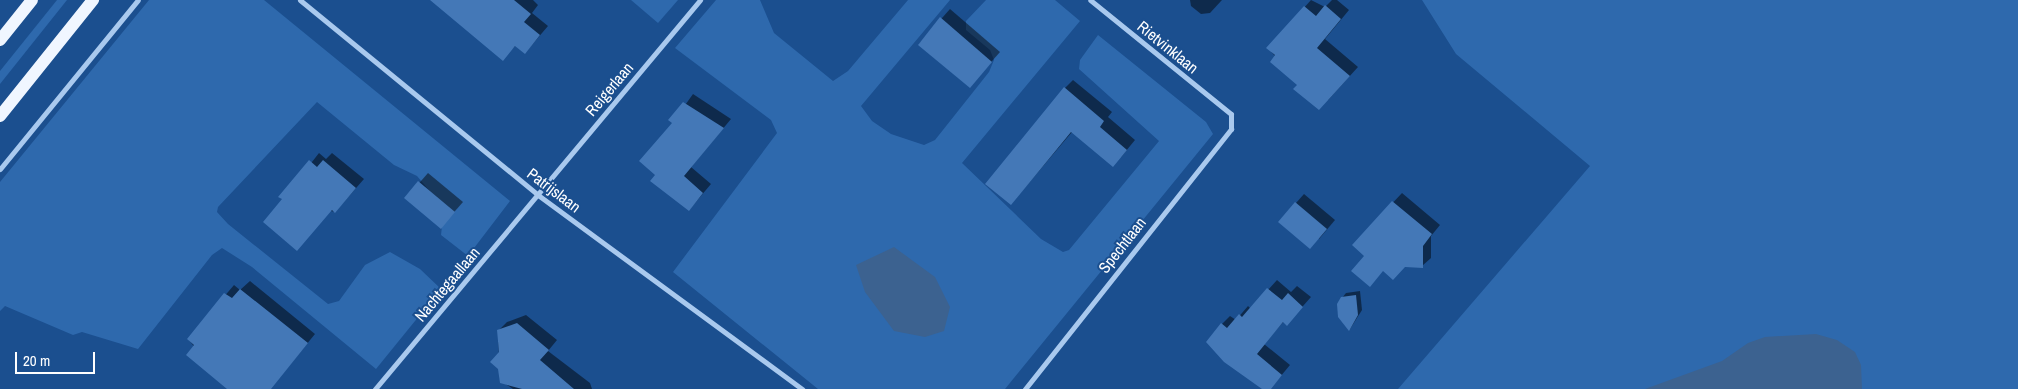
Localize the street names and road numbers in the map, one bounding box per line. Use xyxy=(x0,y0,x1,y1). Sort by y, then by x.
street label: Rietvinklaan xyxy=(1134,17,1202,77)
street label: Reigerlaan xyxy=(581,58,637,120)
street label: Patrijslaan xyxy=(523,164,585,216)
street label: Spechtlaan xyxy=(1094,213,1150,277)
street label: Nachtegaallaan xyxy=(410,243,484,325)

